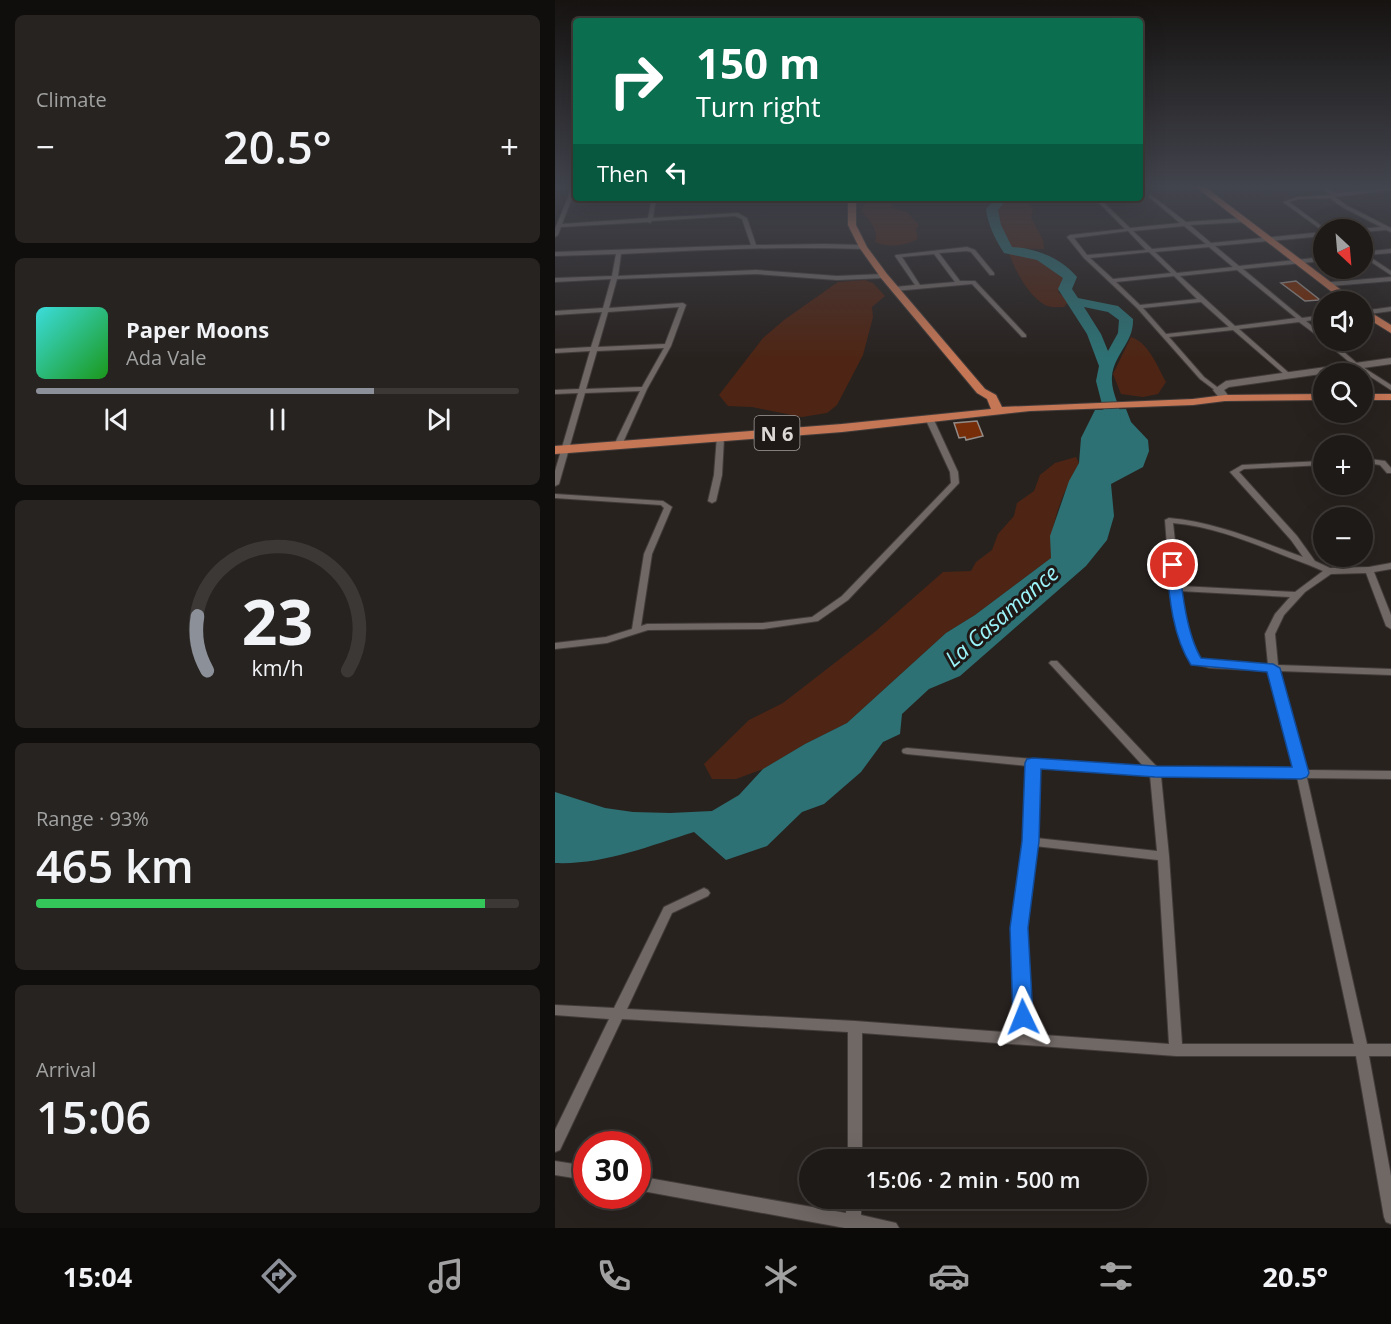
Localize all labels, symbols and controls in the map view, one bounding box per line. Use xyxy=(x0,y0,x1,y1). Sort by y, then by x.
text: 150 m xyxy=(696,34,820,91)
icon: right xyxy=(597,42,675,120)
text: Climate xyxy=(36,86,107,113)
text: Turn right xyxy=(696,88,821,125)
text: 20.5° xyxy=(223,116,332,177)
text: − xyxy=(36,124,55,169)
text: + xyxy=(500,124,519,169)
icon: left xyxy=(660,156,693,189)
text: Then xyxy=(597,158,648,188)
north arrow xyxy=(1313,219,1373,279)
map controls xyxy=(1313,219,1373,567)
button: sound xyxy=(1313,291,1373,351)
text: Paper Moons xyxy=(126,314,269,344)
text: Ada Vale xyxy=(126,344,207,371)
button: search xyxy=(1313,363,1373,423)
icon: previous xyxy=(100,403,133,436)
icon: pause xyxy=(261,403,294,436)
icon: next xyxy=(422,403,455,436)
road number: N 6 xyxy=(755,416,799,450)
button: + xyxy=(1313,435,1373,495)
button: − xyxy=(1313,507,1373,567)
pin xyxy=(1147,539,1198,590)
icon: arrive xyxy=(1156,548,1189,581)
water label: La Casamance xyxy=(938,557,1064,673)
text: 23 xyxy=(242,578,313,663)
text: km/h xyxy=(251,653,304,682)
text: Range · 93% xyxy=(36,805,149,832)
text: 465 km xyxy=(36,835,194,896)
position arrow xyxy=(991,985,1055,1049)
text: Arrival xyxy=(36,1056,96,1083)
text: 15:06 xyxy=(36,1086,151,1147)
speed limit sign: 30 xyxy=(573,1131,651,1209)
text: 15:06 · 2 min · 500 m xyxy=(865,1164,1081,1194)
icon: directions xyxy=(258,1255,300,1297)
icon: music xyxy=(425,1255,467,1297)
icon: phone xyxy=(593,1255,635,1297)
icon: climate xyxy=(760,1255,802,1297)
icon: car xyxy=(928,1255,970,1297)
icon: filters xyxy=(1095,1255,1137,1297)
text: 15:04 xyxy=(63,1258,132,1295)
text: 20.5° xyxy=(1263,1258,1328,1295)

